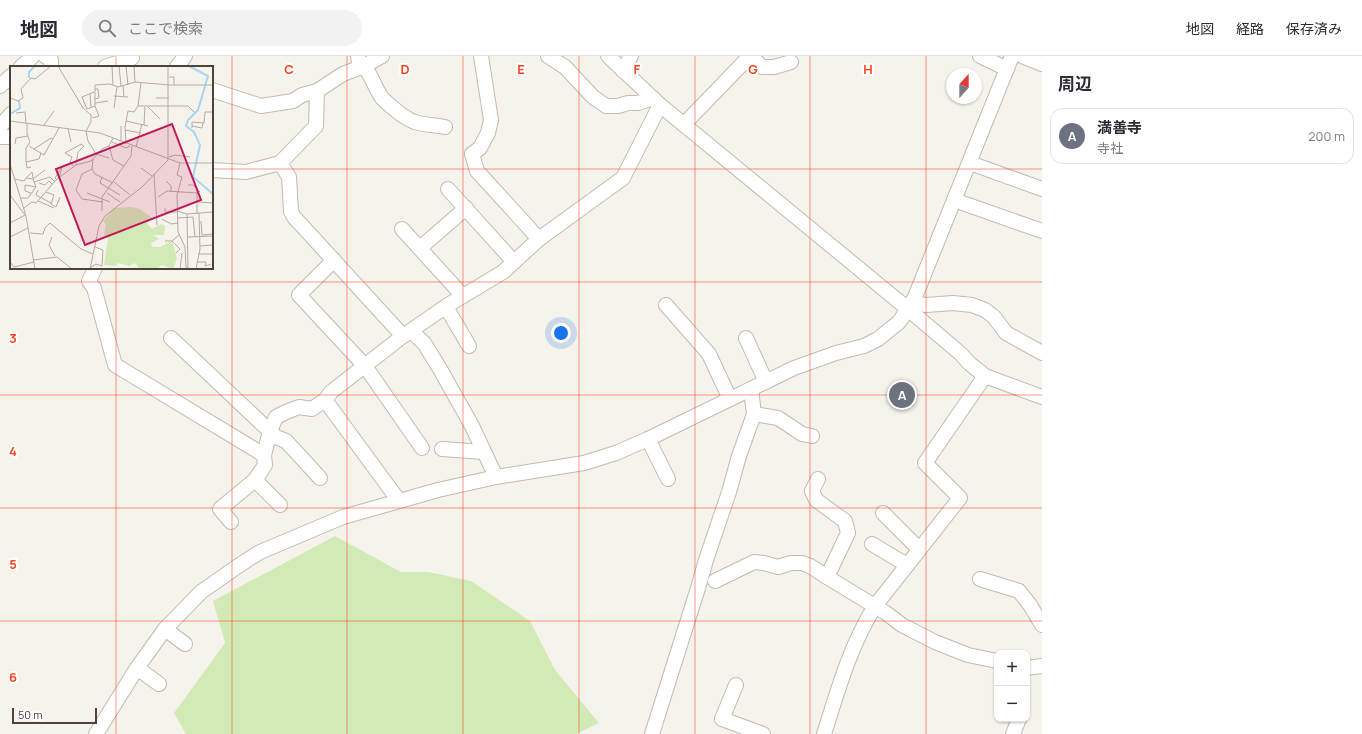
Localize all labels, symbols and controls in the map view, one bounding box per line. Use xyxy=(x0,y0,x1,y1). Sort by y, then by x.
search box xyxy=(82,10,362,46)
text: 地図 xyxy=(20,16,58,42)
icon: search xyxy=(96,17,118,39)
text: ここで検索 xyxy=(128,18,203,39)
text: 地図 xyxy=(1186,19,1214,38)
text: 経路 xyxy=(1236,19,1264,38)
text: 保存済み xyxy=(1286,19,1342,38)
text: C xyxy=(284,60,294,78)
text: D xyxy=(400,60,410,78)
text: E xyxy=(517,60,525,78)
text: F xyxy=(634,60,641,78)
text: G xyxy=(748,60,758,78)
text: H xyxy=(863,60,873,78)
inset map xyxy=(10,66,213,269)
north arrow xyxy=(946,68,982,104)
text: 周辺 xyxy=(1058,72,1092,95)
text: 満善寺 xyxy=(1097,117,1142,138)
text: A xyxy=(1068,127,1076,145)
text: 200 m xyxy=(1308,127,1345,145)
text: 寺社 xyxy=(1097,139,1123,157)
your location xyxy=(551,323,571,343)
text: 3 xyxy=(9,329,17,347)
pin: A xyxy=(889,380,915,410)
text: 4 xyxy=(9,442,17,460)
text: 5 xyxy=(9,555,17,573)
map controls xyxy=(994,650,1030,722)
button: + xyxy=(994,650,1030,686)
text: 6 xyxy=(9,668,17,686)
button: − xyxy=(994,686,1030,722)
scale bar xyxy=(12,706,97,725)
text: 50 m xyxy=(18,707,43,722)

